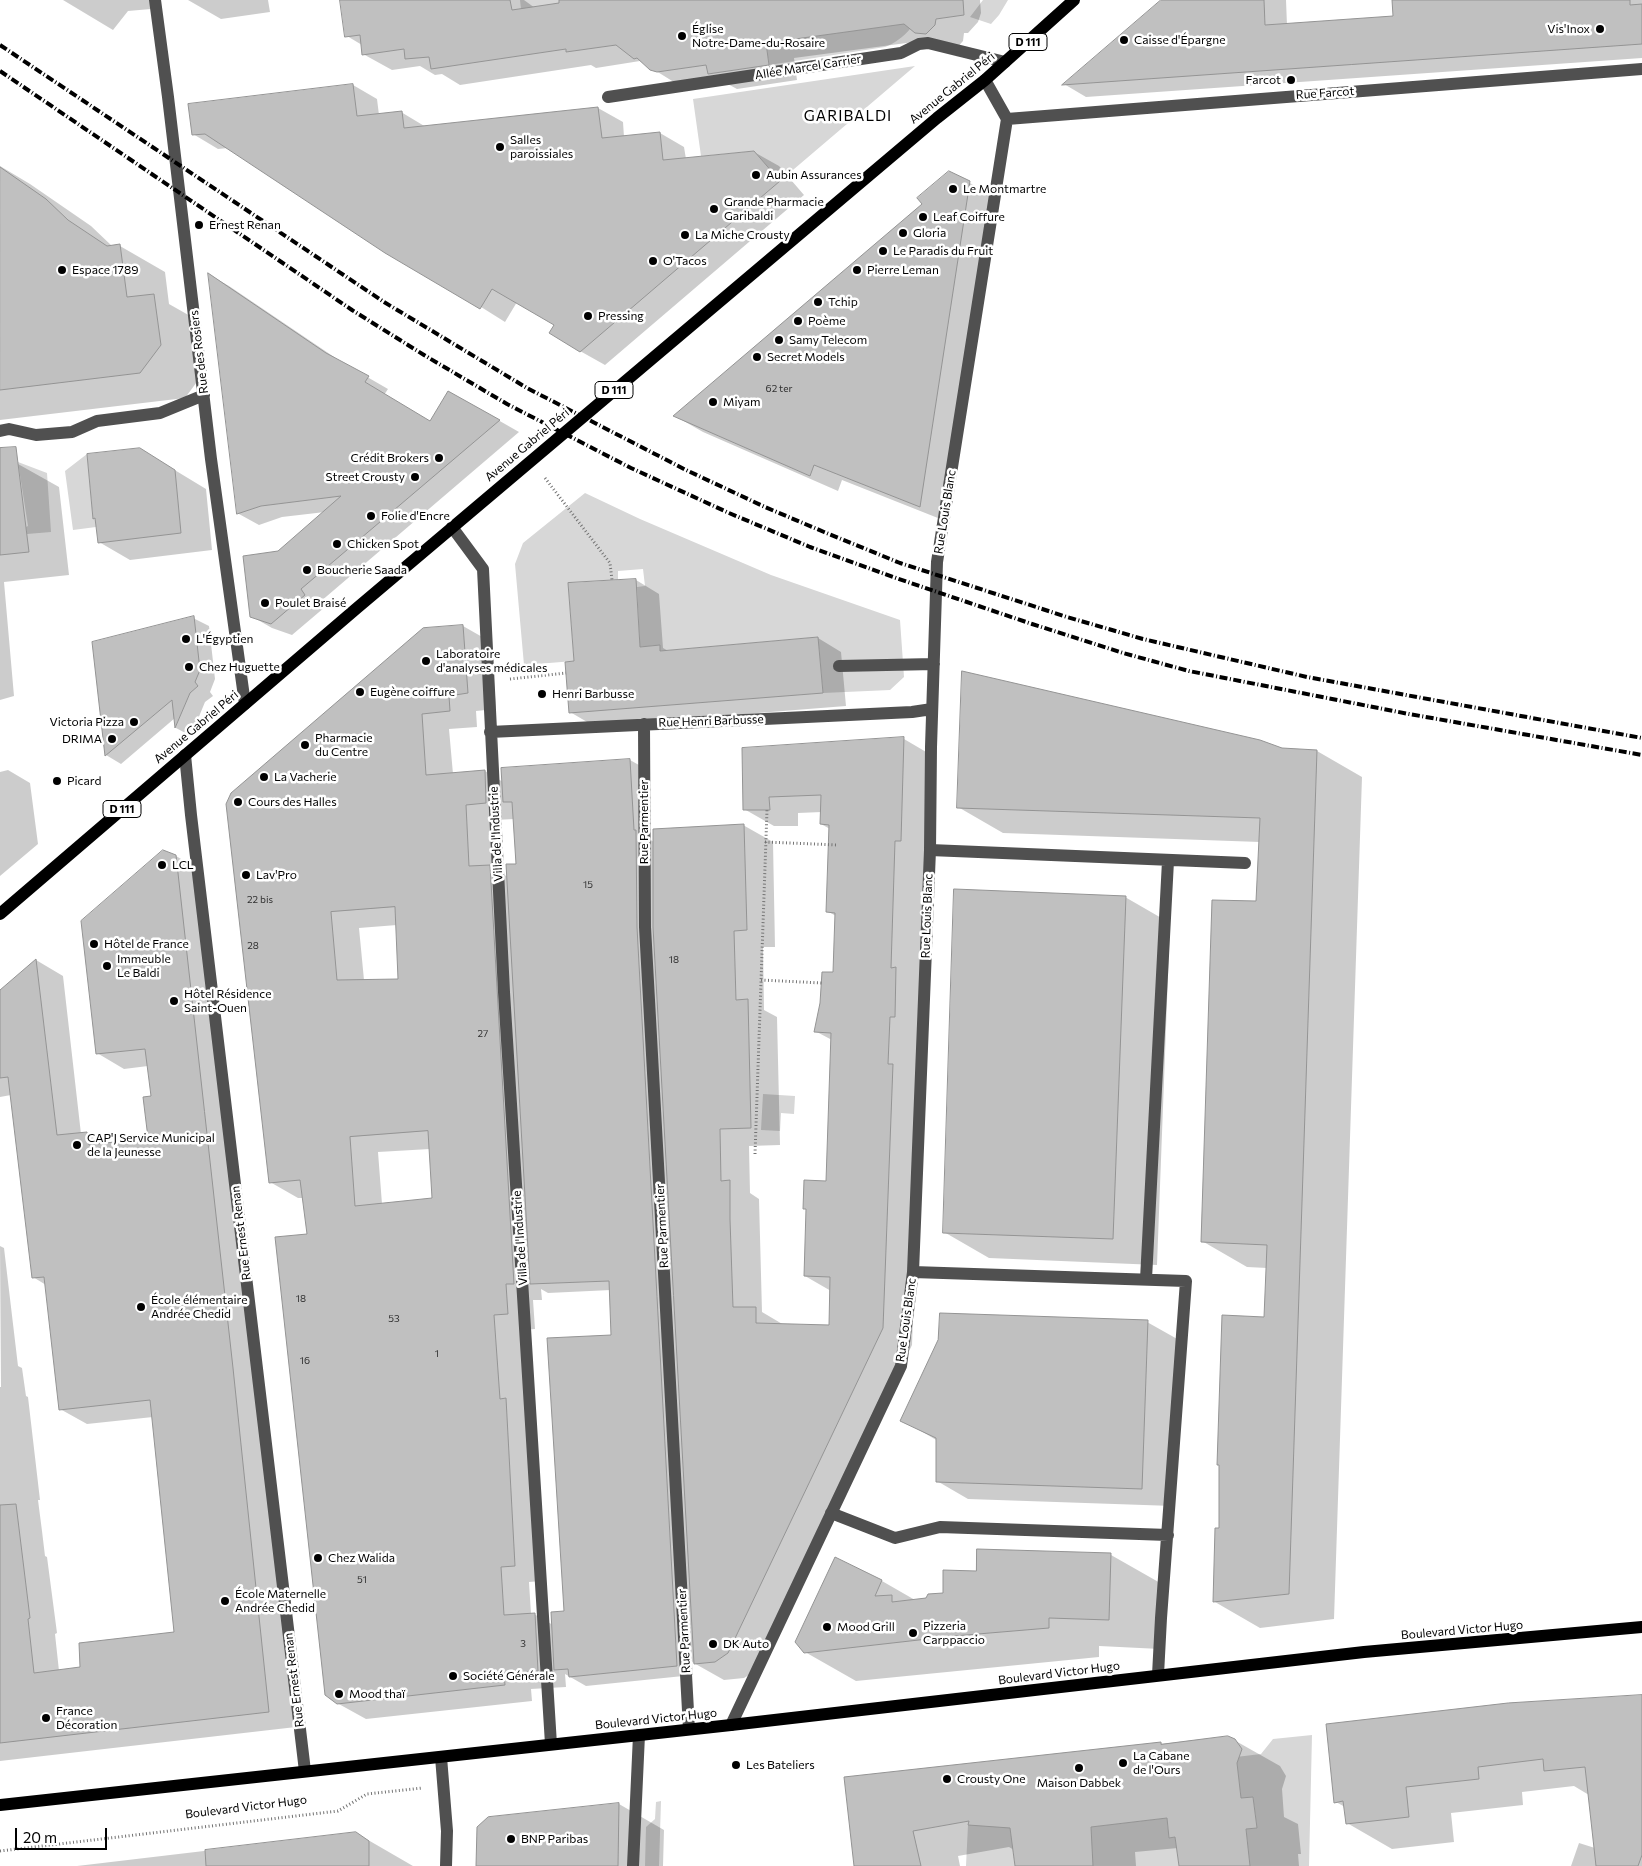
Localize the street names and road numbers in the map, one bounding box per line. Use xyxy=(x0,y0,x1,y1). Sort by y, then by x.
road number: D 111 xyxy=(1009,34,1047,51)
street label: Avenue Gabriel Péri xyxy=(906,49,998,127)
street label: Allée Marcel Carrier xyxy=(754,51,862,83)
street label: Rue Farcot xyxy=(1295,84,1355,102)
street label: Rue des Rosiers xyxy=(187,309,211,395)
road number: D 111 xyxy=(595,382,633,398)
street label: Avenue Gabriel Péri xyxy=(482,406,572,484)
street label: Rue Louis Blanc xyxy=(931,469,959,555)
street label: Avenue Gabriel Péri xyxy=(151,688,241,766)
street label: Rue Henri Barbusse xyxy=(658,712,764,730)
street label: Rue Parmentier xyxy=(637,780,651,864)
street label: Villa de l'Industrie xyxy=(486,786,506,882)
road number: D 111 xyxy=(103,801,141,818)
street label: Rue Louis Blanc xyxy=(918,873,936,959)
street label: Rue Parmentier xyxy=(653,1183,671,1269)
street label: Rue Ernest Renan xyxy=(228,1185,254,1281)
street label: Villa de l'Industrie xyxy=(509,1190,531,1286)
street label: Rue Louis Blanc xyxy=(893,1277,919,1363)
street label: Rue Parmentier xyxy=(675,1588,693,1674)
street label: Boulevard Victor Hugo xyxy=(1400,1617,1524,1643)
street label: Rue Ernest Renan xyxy=(281,1632,307,1728)
street label: Boulevard Victor Hugo xyxy=(997,1658,1121,1688)
street label: Boulevard Victor Hugo xyxy=(594,1705,718,1733)
street label: Boulevard Victor Hugo xyxy=(184,1792,308,1822)

